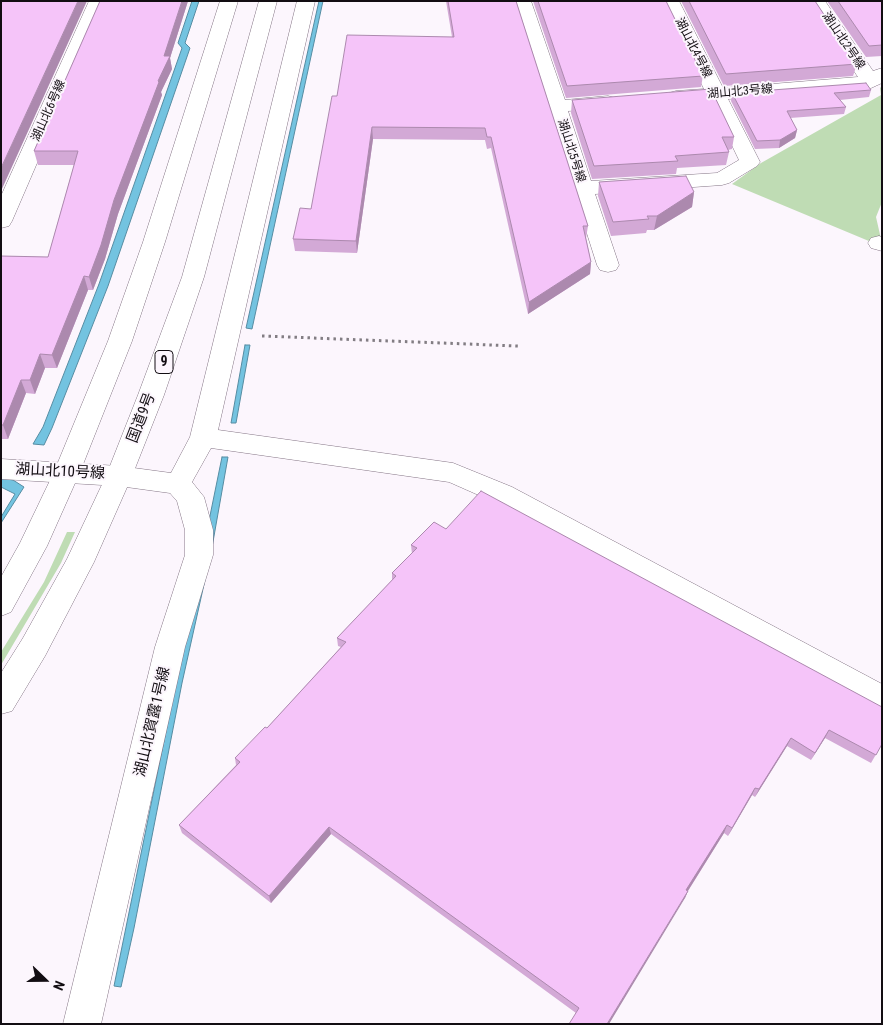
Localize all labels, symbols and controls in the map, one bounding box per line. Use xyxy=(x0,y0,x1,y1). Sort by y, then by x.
street label: 湖山北2号線 xyxy=(819,10,867,72)
street label: 湖山北4号線 xyxy=(672,15,714,81)
street label: 湖山北6号線 xyxy=(29,78,69,144)
street label: 湖山北3号線 xyxy=(707,82,773,102)
street label: 湖山北5号線 xyxy=(554,117,588,185)
road number: 9 xyxy=(155,351,173,374)
street label: 国道9号 xyxy=(124,390,160,446)
street label: 湖山北10号線 xyxy=(15,461,105,483)
street label: 湖山北賀露1号線 xyxy=(132,665,174,779)
north arrow xyxy=(20,955,70,1005)
text: N xyxy=(50,979,68,993)

